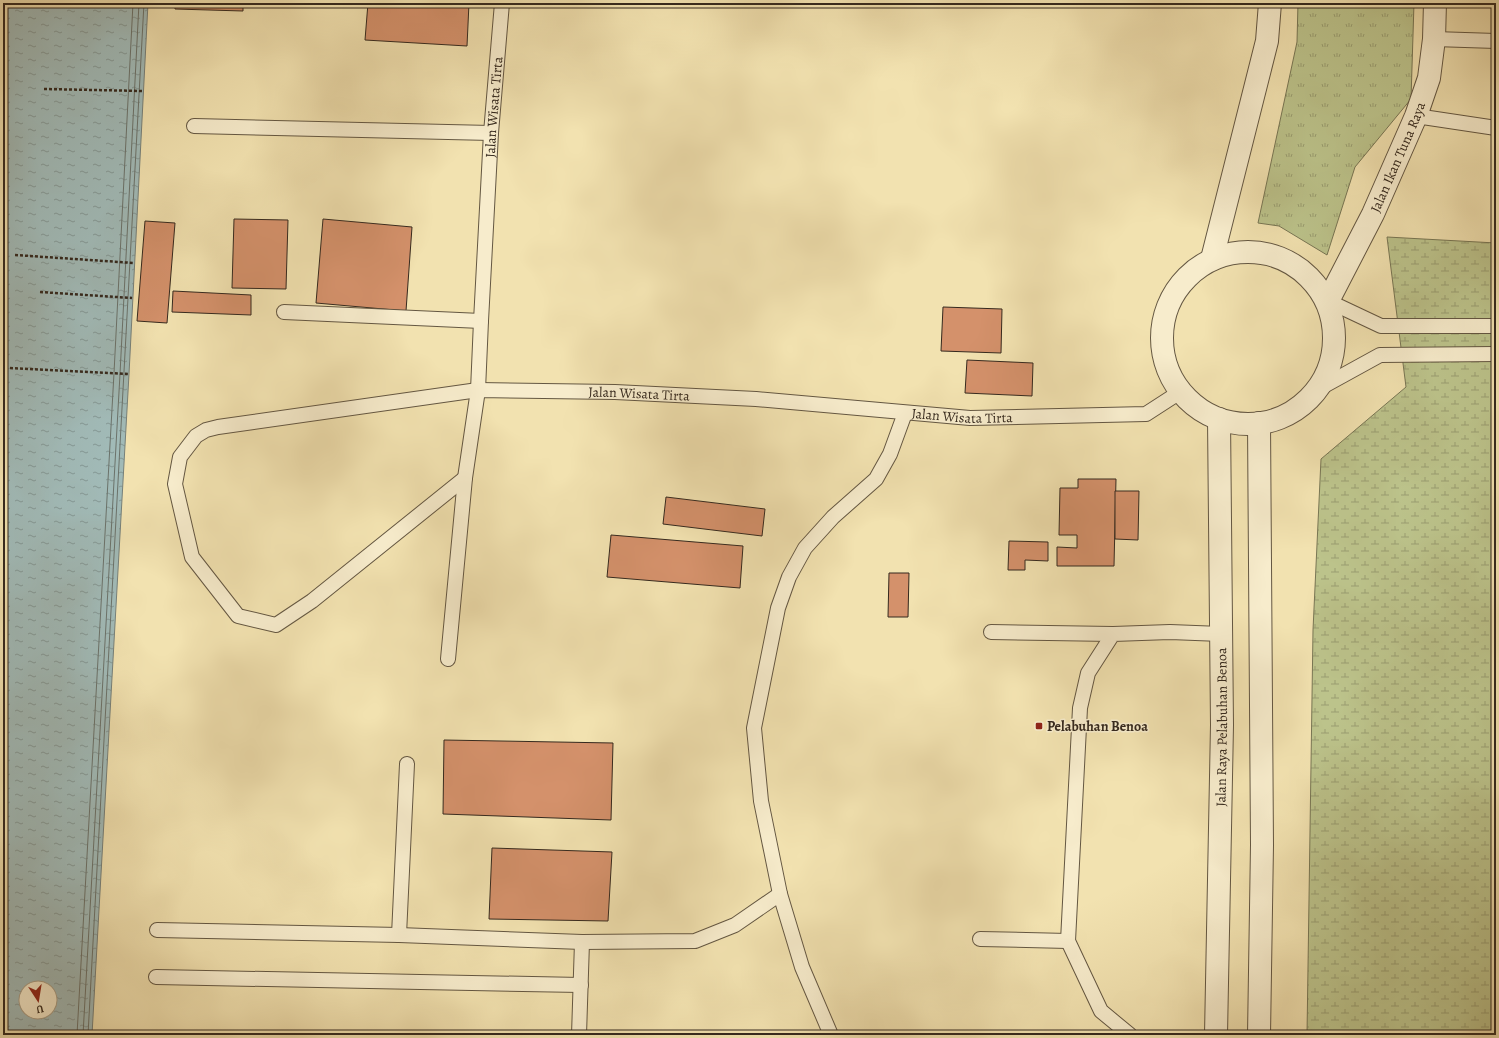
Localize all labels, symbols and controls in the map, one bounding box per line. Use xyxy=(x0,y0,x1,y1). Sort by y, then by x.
street label: Jalan Wisata Tirta xyxy=(481,55,507,158)
street label: Jalan Ikan Tuna Raya xyxy=(1366,99,1430,216)
street label: Jalan Wisata Tirta xyxy=(588,383,691,406)
street label: Jalan Wisata Tirta xyxy=(911,404,1013,428)
street label: Jalan Raya Pelabuhan Benoa xyxy=(1211,647,1232,807)
place label: Pelabuhan Benoa xyxy=(1047,717,1148,736)
marker: Pelabuhan Benoa xyxy=(1034,721,1044,731)
north arrow xyxy=(18,980,58,1020)
text: U xyxy=(34,1001,45,1018)

